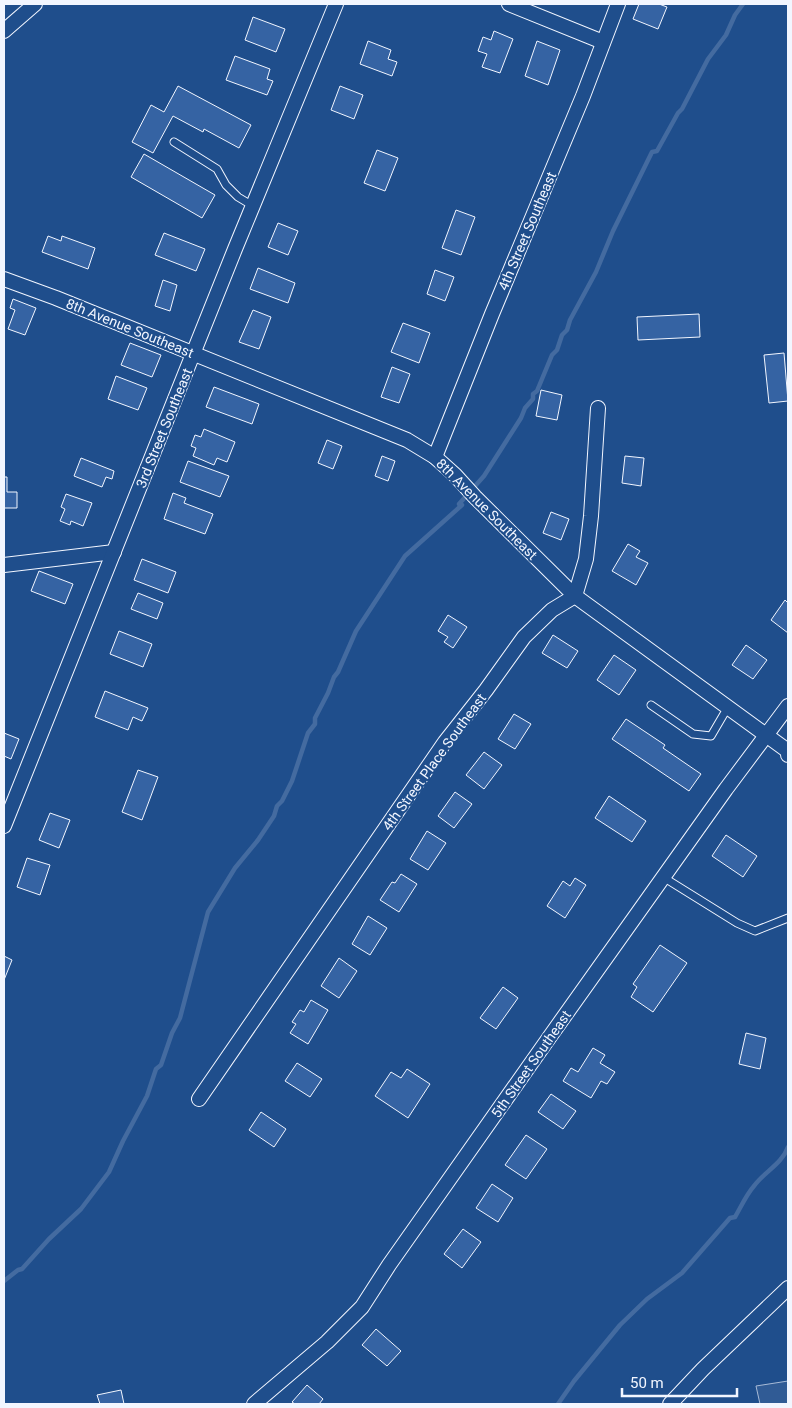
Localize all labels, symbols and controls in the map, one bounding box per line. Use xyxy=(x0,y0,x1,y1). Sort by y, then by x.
street label: 4th Street Southeast xyxy=(495,169,559,293)
street label: 8th Avenue Southeast xyxy=(64,295,196,361)
street label: 3rd Street Southeast xyxy=(133,366,195,490)
street label: 8th Avenue Southeast xyxy=(433,455,541,563)
street label: 4th Street Place Southeast xyxy=(379,690,489,834)
street label: 5th Street Southeast xyxy=(488,1007,574,1121)
scale bar xyxy=(622,1366,737,1398)
text: 50 m xyxy=(630,1374,664,1392)

